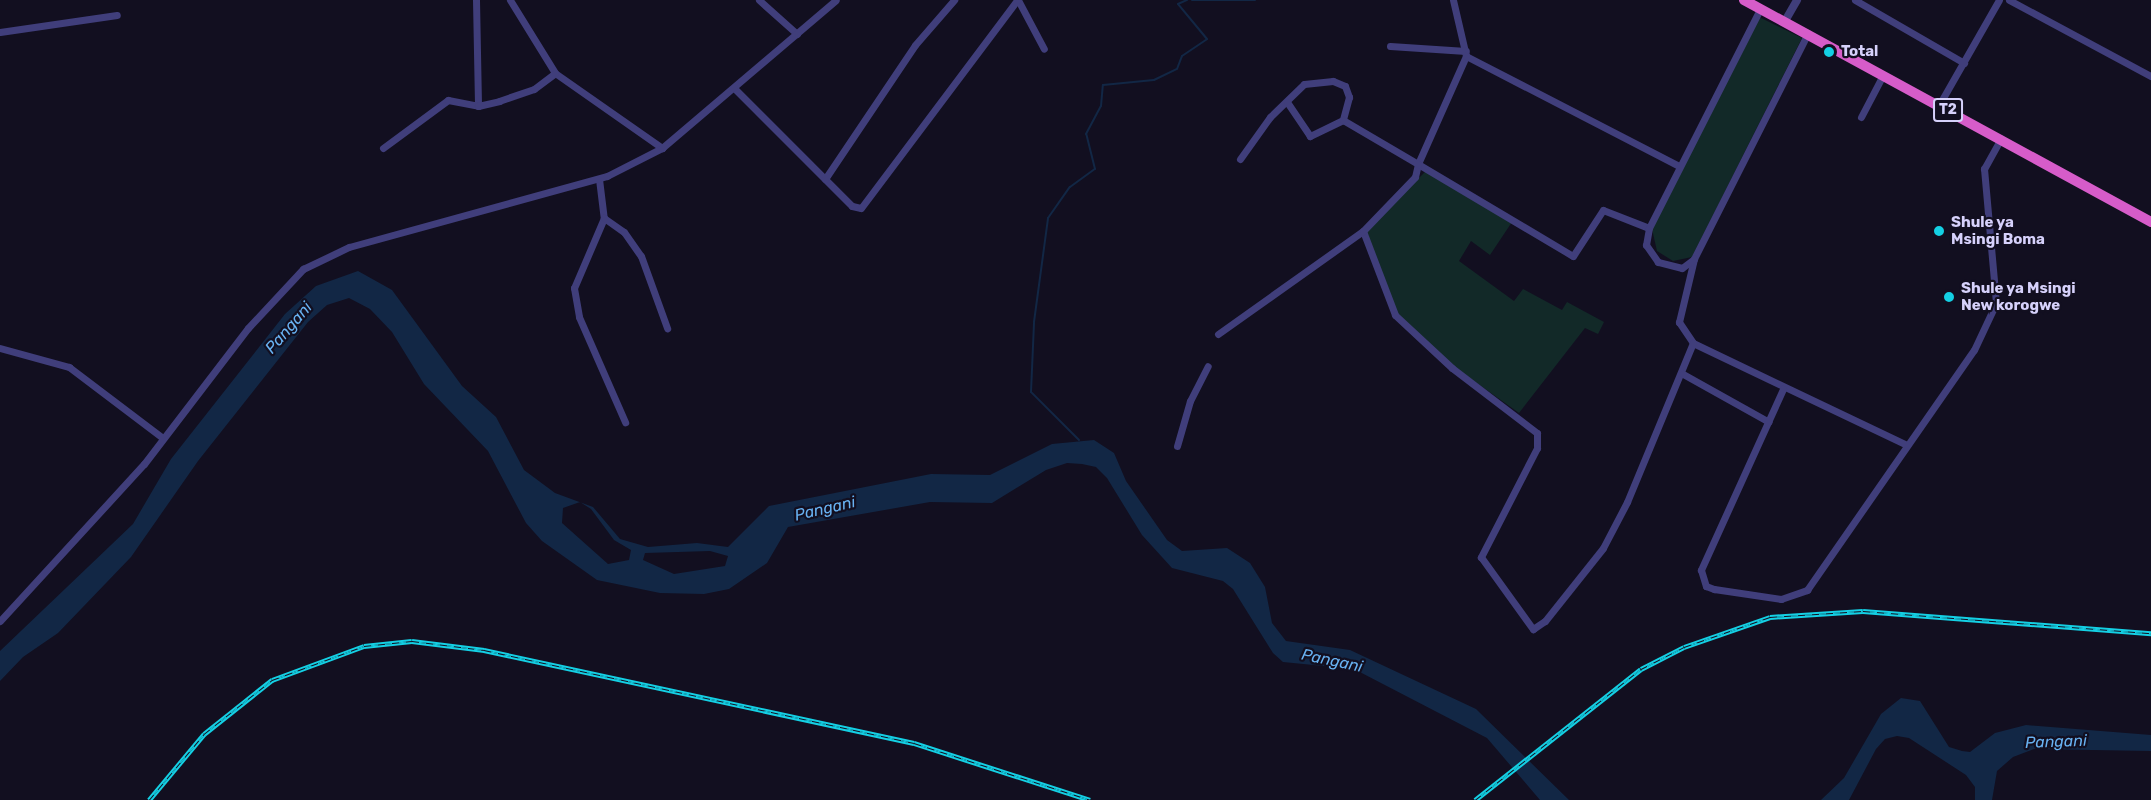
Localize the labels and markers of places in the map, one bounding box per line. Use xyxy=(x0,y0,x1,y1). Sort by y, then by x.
place label: Total xyxy=(1841,43,1878,61)
marker: Total xyxy=(1822,45,1836,59)
place label: Shule ya Msingi Boma xyxy=(1951,213,2045,248)
marker: Shule ya Msingi Boma xyxy=(1932,224,1946,238)
place label: Shule ya Msingi New korogwe xyxy=(1961,279,2076,314)
marker: Shule ya Msingi New korogwe xyxy=(1942,290,1956,304)

